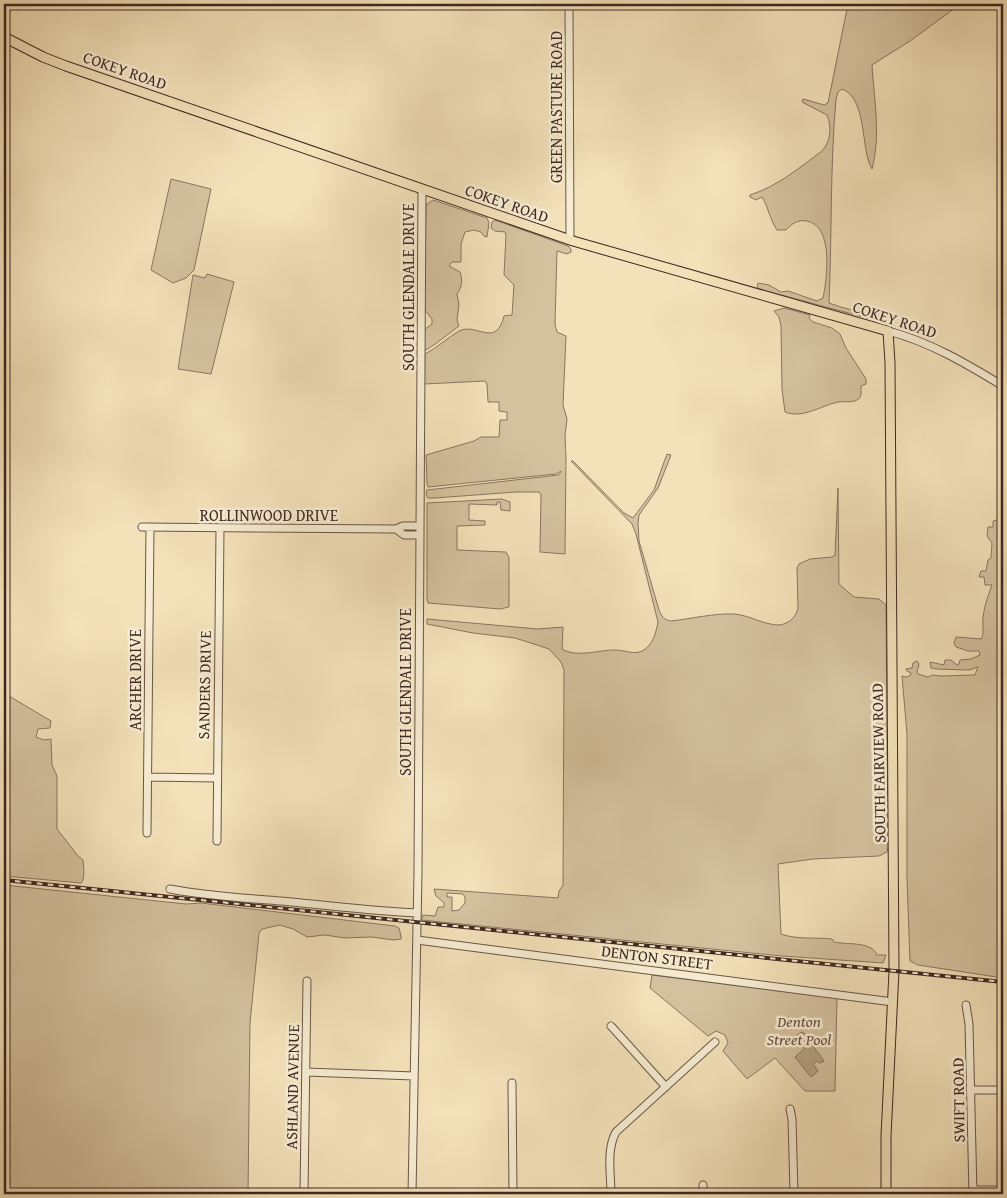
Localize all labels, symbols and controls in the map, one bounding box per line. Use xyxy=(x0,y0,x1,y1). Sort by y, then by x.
street label: GREEN PASTURE ROAD xyxy=(544,31,568,183)
street label: COKEY ROAD xyxy=(80,44,170,96)
street label: COKEY ROAD xyxy=(462,177,552,229)
street label: SOUTH GLENDALE DRIVE xyxy=(396,203,420,371)
street label: COKEY ROAD xyxy=(850,294,940,344)
street label: ROLLINWOOD DRIVE xyxy=(200,503,338,527)
street label: SOUTH GLENDALE DRIVE xyxy=(393,608,417,776)
street label: ARCHER DRIVE xyxy=(123,629,147,731)
street label: SANDERS DRIVE xyxy=(191,630,217,740)
street label: SOUTH FAIRVIEW ROAD xyxy=(865,683,891,843)
street label: DENTON STREET xyxy=(600,938,714,976)
park label: Denton Street Pool xyxy=(767,1009,831,1051)
street label: ASHLAND AVENUE xyxy=(279,1024,305,1150)
street label: SWIFT ROAD xyxy=(945,1057,971,1142)

